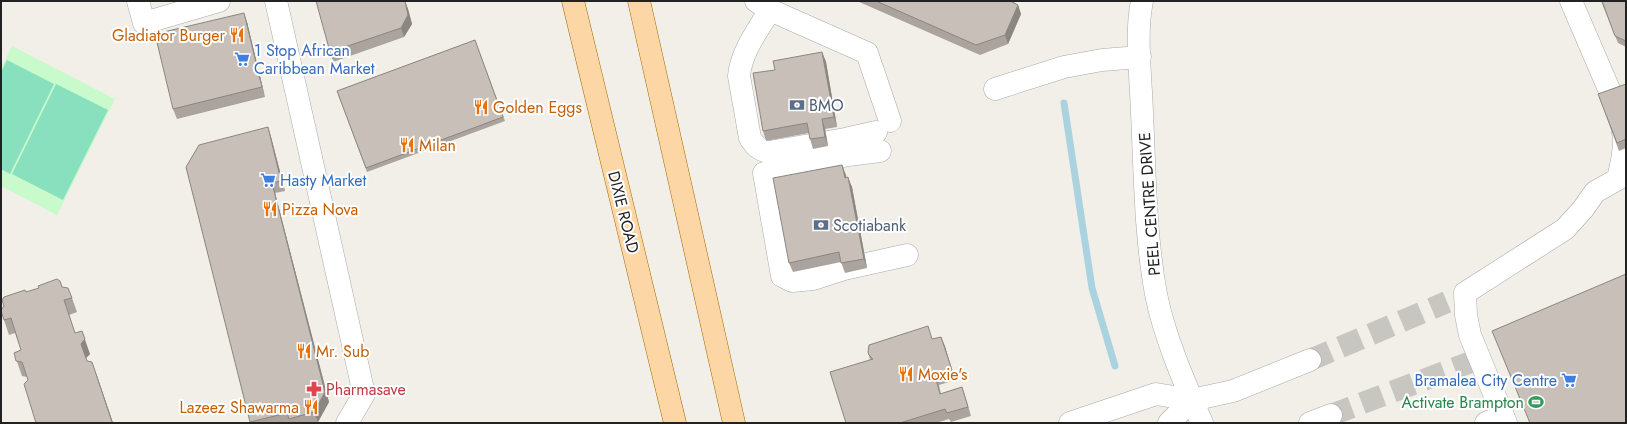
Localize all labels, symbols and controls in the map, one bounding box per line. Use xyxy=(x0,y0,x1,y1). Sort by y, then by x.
place label: Gladiator Burger xyxy=(112,24,226,47)
restaurant icon: Gladiator Burger xyxy=(228,26,246,44)
place label: 1 Stop African Caribbean Market xyxy=(254,39,375,80)
supermarket icon: 1 Stop African Caribbean Market xyxy=(233,50,251,68)
place label: BMO xyxy=(809,94,844,117)
place label: Golden Eggs xyxy=(493,96,582,119)
bank icon: BMO xyxy=(788,96,806,114)
restaurant icon: Golden Eggs xyxy=(472,98,490,116)
street label: PEEL CENTRE DRIVE xyxy=(1133,132,1166,276)
place label: Milan xyxy=(419,134,456,157)
restaurant icon: Milan xyxy=(398,136,416,154)
place label: Hasty Market xyxy=(280,169,366,192)
street label: DIXIE ROAD xyxy=(602,169,645,256)
supermarket icon: Hasty Market xyxy=(259,171,277,189)
place label: Pizza Nova xyxy=(282,198,358,221)
restaurant icon: Pizza Nova xyxy=(261,200,279,218)
place label: Scotiabank xyxy=(833,214,907,237)
bank icon: Scotiabank xyxy=(812,216,830,234)
place label: Mr. Sub xyxy=(316,340,369,363)
restaurant icon: Mr. Sub xyxy=(295,342,313,360)
place label: Moxie's xyxy=(918,363,968,386)
restaurant icon: Moxie's xyxy=(897,365,915,383)
place label: Bramalea City Centre xyxy=(1415,369,1557,392)
supermarket icon: Bramalea City Centre xyxy=(1560,371,1578,389)
place label: Pharmasave xyxy=(326,378,406,401)
pharmacy icon: Pharmasave xyxy=(305,380,323,398)
place label: Activate Brampton xyxy=(1401,391,1524,414)
sports icon: Activate Brampton xyxy=(1527,393,1545,411)
place label: Lazeez Shawarma xyxy=(180,396,299,419)
restaurant icon: Lazeez Shawarma xyxy=(302,398,320,416)

